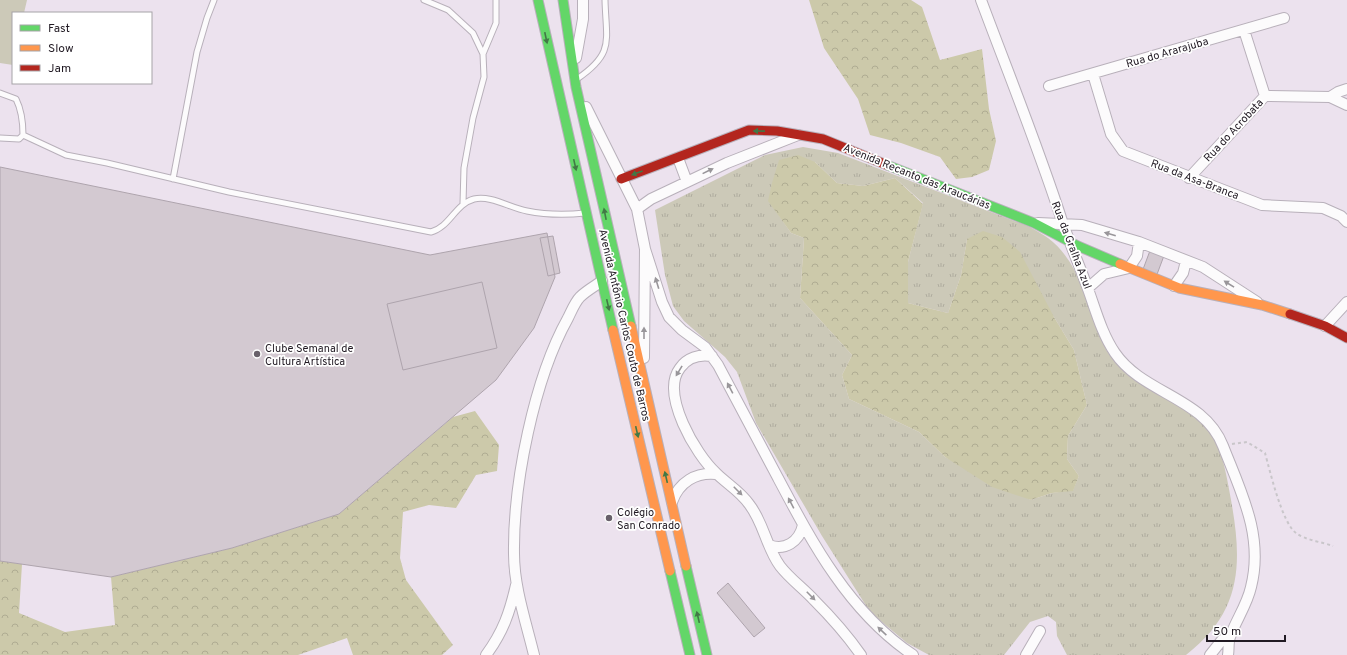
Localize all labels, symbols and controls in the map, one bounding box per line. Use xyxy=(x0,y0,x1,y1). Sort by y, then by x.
legend xyxy=(12,12,152,84)
text: Fast xyxy=(48,21,70,37)
one-way arrow xyxy=(544,32,550,44)
street label: Rua do Ararajuba xyxy=(1124,34,1210,71)
text: Slow xyxy=(48,41,74,57)
text: Jam xyxy=(48,61,71,77)
street label: Rua do Acrobata xyxy=(1201,96,1267,165)
one-way arrow xyxy=(753,127,765,134)
street label: Avenida Recanto das Araucárias xyxy=(841,141,992,213)
street label: Rua da Asa-Branca xyxy=(1149,157,1241,203)
one-way arrow xyxy=(572,159,578,171)
one-way arrow xyxy=(703,168,714,175)
one-way arrow xyxy=(631,170,643,176)
street label: Rua da Gralha Azul xyxy=(1048,199,1094,291)
one-way arrow xyxy=(602,208,608,220)
street label: Avenida Antônio Carlos Couto de Barros xyxy=(595,228,653,423)
one-way arrow xyxy=(1104,231,1116,237)
one-way arrow xyxy=(654,277,660,289)
one-way arrow xyxy=(1224,280,1234,288)
one-way arrow xyxy=(605,299,611,311)
one-way arrow xyxy=(641,326,647,339)
place label: Clube Semanal de Cultura Artística xyxy=(265,342,353,369)
marker: Clube Semanal de Cultura Artística xyxy=(252,349,262,359)
one-way arrow xyxy=(675,365,682,377)
one-way arrow xyxy=(727,382,734,394)
one-way arrow xyxy=(635,425,641,438)
one-way arrow xyxy=(663,470,669,483)
one-way arrow xyxy=(733,486,743,496)
one-way arrow xyxy=(788,497,794,509)
place label: Colégio San Conrado xyxy=(617,506,680,533)
marker: Colégio San Conrado xyxy=(604,513,614,523)
one-way arrow xyxy=(806,591,816,601)
one-way arrow xyxy=(695,611,701,623)
scale bar xyxy=(1207,617,1285,643)
text: 50 m xyxy=(1213,624,1241,640)
one-way arrow xyxy=(878,627,887,636)

